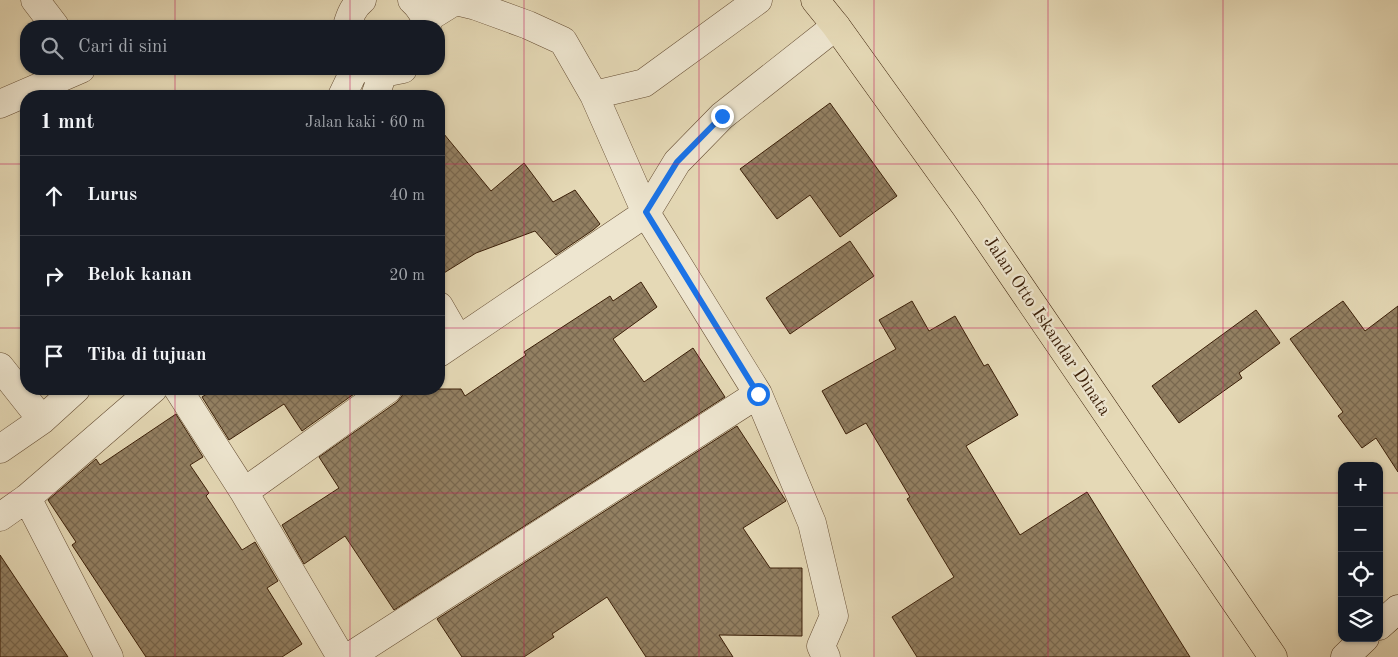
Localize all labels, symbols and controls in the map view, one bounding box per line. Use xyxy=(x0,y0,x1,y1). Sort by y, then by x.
search box xyxy=(20,20,445,75)
icon: search xyxy=(38,34,66,62)
text: Cari di sini xyxy=(78,38,168,57)
route end xyxy=(711,105,734,128)
text: 1 mnt xyxy=(40,112,94,133)
text: Jalan kaki · 60 m xyxy=(305,115,425,131)
icon: ahead xyxy=(40,182,68,210)
text: Lurus xyxy=(87,186,137,205)
text: 40 m xyxy=(389,188,425,204)
street label: Jalan Otto Iskandar Dinata xyxy=(980,233,1114,419)
icon: right xyxy=(40,262,68,290)
text: Belok kanan xyxy=(87,266,192,285)
text: 20 m xyxy=(389,268,425,284)
icon: arrive xyxy=(40,342,68,370)
text: Tiba di tujuan xyxy=(87,346,207,365)
route start xyxy=(747,383,770,406)
map controls xyxy=(1338,462,1383,642)
button: + xyxy=(1338,462,1383,507)
button: − xyxy=(1338,507,1383,552)
button: locate xyxy=(1338,552,1383,597)
button: layers xyxy=(1338,597,1383,642)

